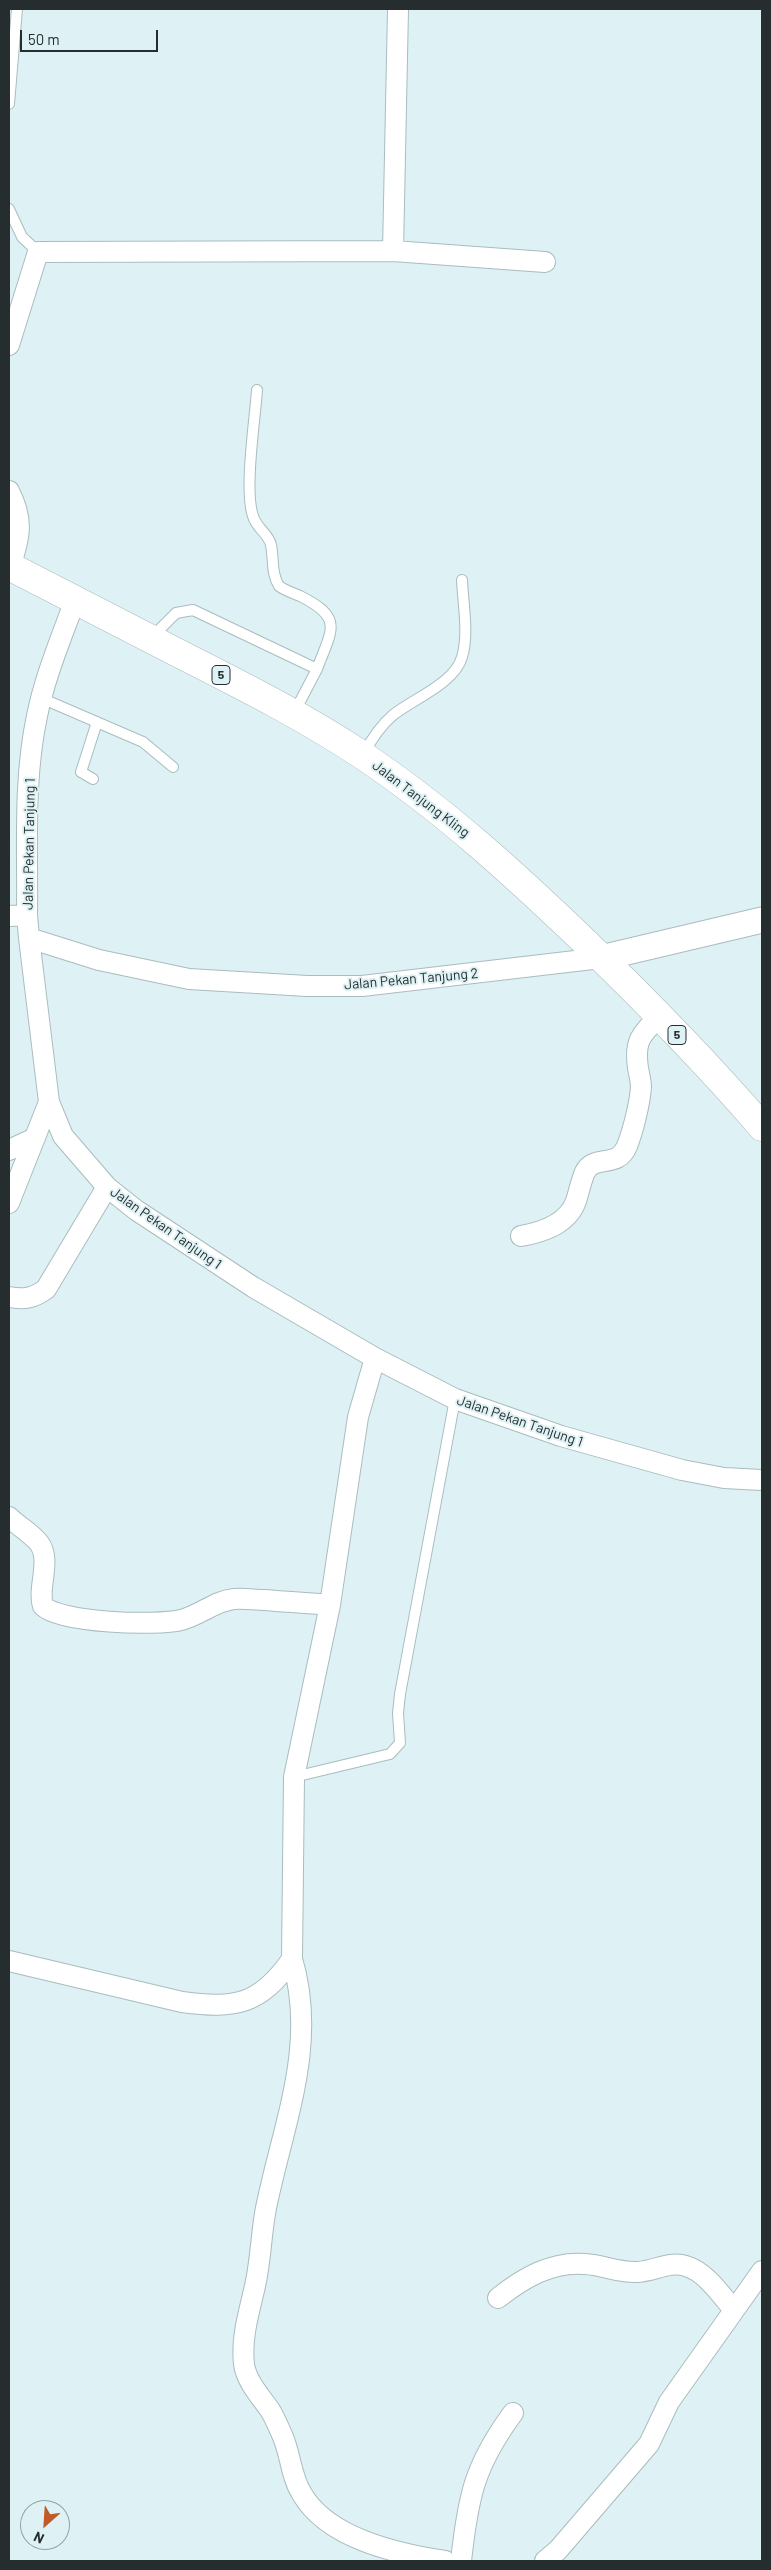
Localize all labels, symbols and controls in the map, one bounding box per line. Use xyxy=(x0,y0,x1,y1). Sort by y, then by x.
scale bar xyxy=(22,20,160,52)
text: 50 m xyxy=(28,30,60,48)
road number: 5 xyxy=(212,666,230,684)
street label: Jalan Tanjung Kling xyxy=(369,757,473,841)
street label: Jalan Pekan Tanjung 1 xyxy=(19,778,39,910)
street label: Jalan Pekan Tanjung 2 xyxy=(343,965,479,993)
road number: 5 xyxy=(668,1026,686,1044)
street label: Jalan Pekan Tanjung 1 xyxy=(107,1183,225,1273)
street label: Jalan Pekan Tanjung 1 xyxy=(455,1392,585,1450)
north arrow xyxy=(20,2500,70,2550)
text: N xyxy=(31,2528,47,2548)

